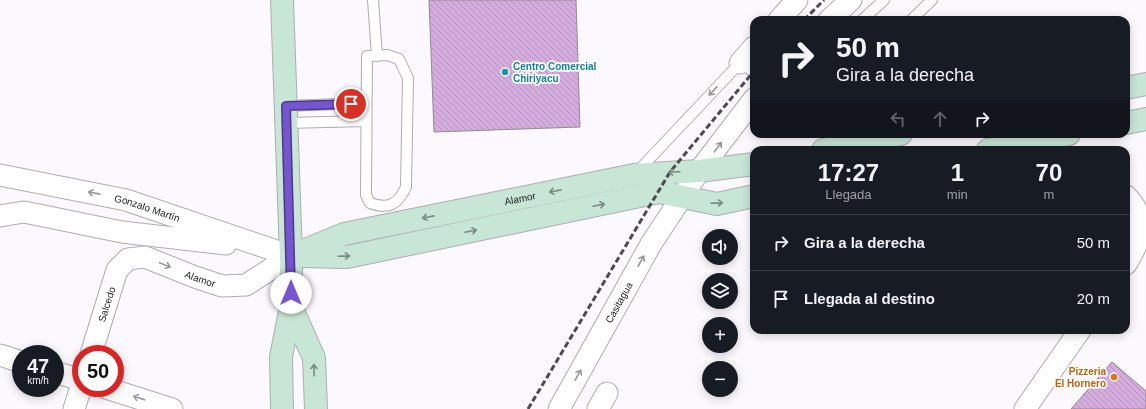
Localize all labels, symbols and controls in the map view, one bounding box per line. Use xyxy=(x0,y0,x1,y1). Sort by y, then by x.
icon: right xyxy=(770,32,822,84)
text: 50 m xyxy=(836,32,900,63)
place label: Centro Comercial Chiriyacu xyxy=(513,61,597,84)
text: Gira a la derecha xyxy=(836,65,974,85)
marker: Centro Comercial Chiriyacu xyxy=(500,67,510,77)
one-way arrow xyxy=(708,86,718,96)
pin xyxy=(334,87,368,121)
icon: arrive xyxy=(340,93,362,115)
icon: left xyxy=(887,108,909,130)
icon: ahead xyxy=(929,108,951,130)
icon: right xyxy=(971,108,993,130)
one-way arrow xyxy=(714,141,722,152)
text: 17:27 xyxy=(818,159,879,186)
text: 1 xyxy=(951,159,964,186)
text: 70 xyxy=(1036,159,1062,186)
one-way arrow xyxy=(668,168,681,176)
text: Llegada xyxy=(825,187,872,202)
text: min xyxy=(947,187,968,202)
text: m xyxy=(1043,187,1054,202)
one-way arrow xyxy=(549,188,562,196)
one-way arrow xyxy=(88,189,101,197)
street label: Alamor xyxy=(503,190,537,207)
street label: Gonzalo Martín xyxy=(113,193,181,224)
one-way arrow xyxy=(710,199,723,206)
one-way arrow xyxy=(592,200,605,208)
one-way arrow xyxy=(421,214,434,222)
one-way arrow xyxy=(465,227,478,235)
map controls xyxy=(702,229,738,397)
button: sound xyxy=(702,229,738,265)
icon: right xyxy=(770,232,792,254)
text: Gira a la derecha xyxy=(804,234,925,251)
text: 50 m xyxy=(1077,234,1110,251)
one-way arrow xyxy=(337,252,350,260)
one-way arrow xyxy=(637,255,645,267)
one-way arrow xyxy=(159,262,171,270)
street label: Alamor xyxy=(183,269,218,290)
position arrow xyxy=(270,272,312,314)
button: layers xyxy=(702,273,738,309)
street label: Casitagua xyxy=(603,280,635,325)
street label: Salcedo xyxy=(96,285,118,323)
icon: arrive xyxy=(770,288,792,310)
text: Llegada al destino xyxy=(804,290,935,307)
text: 20 m xyxy=(1077,290,1110,307)
button: + xyxy=(702,317,738,353)
speed limit sign: 50 xyxy=(72,345,124,397)
text: 47 xyxy=(27,355,49,377)
button: − xyxy=(702,361,738,397)
one-way arrow xyxy=(311,364,318,377)
place label: Pizzeria El Hornero xyxy=(1055,366,1106,389)
one-way arrow xyxy=(574,369,582,381)
marker: Pizzeria El Hornero xyxy=(1109,372,1119,382)
text: km/h xyxy=(27,375,49,386)
one-way arrow xyxy=(134,394,146,402)

